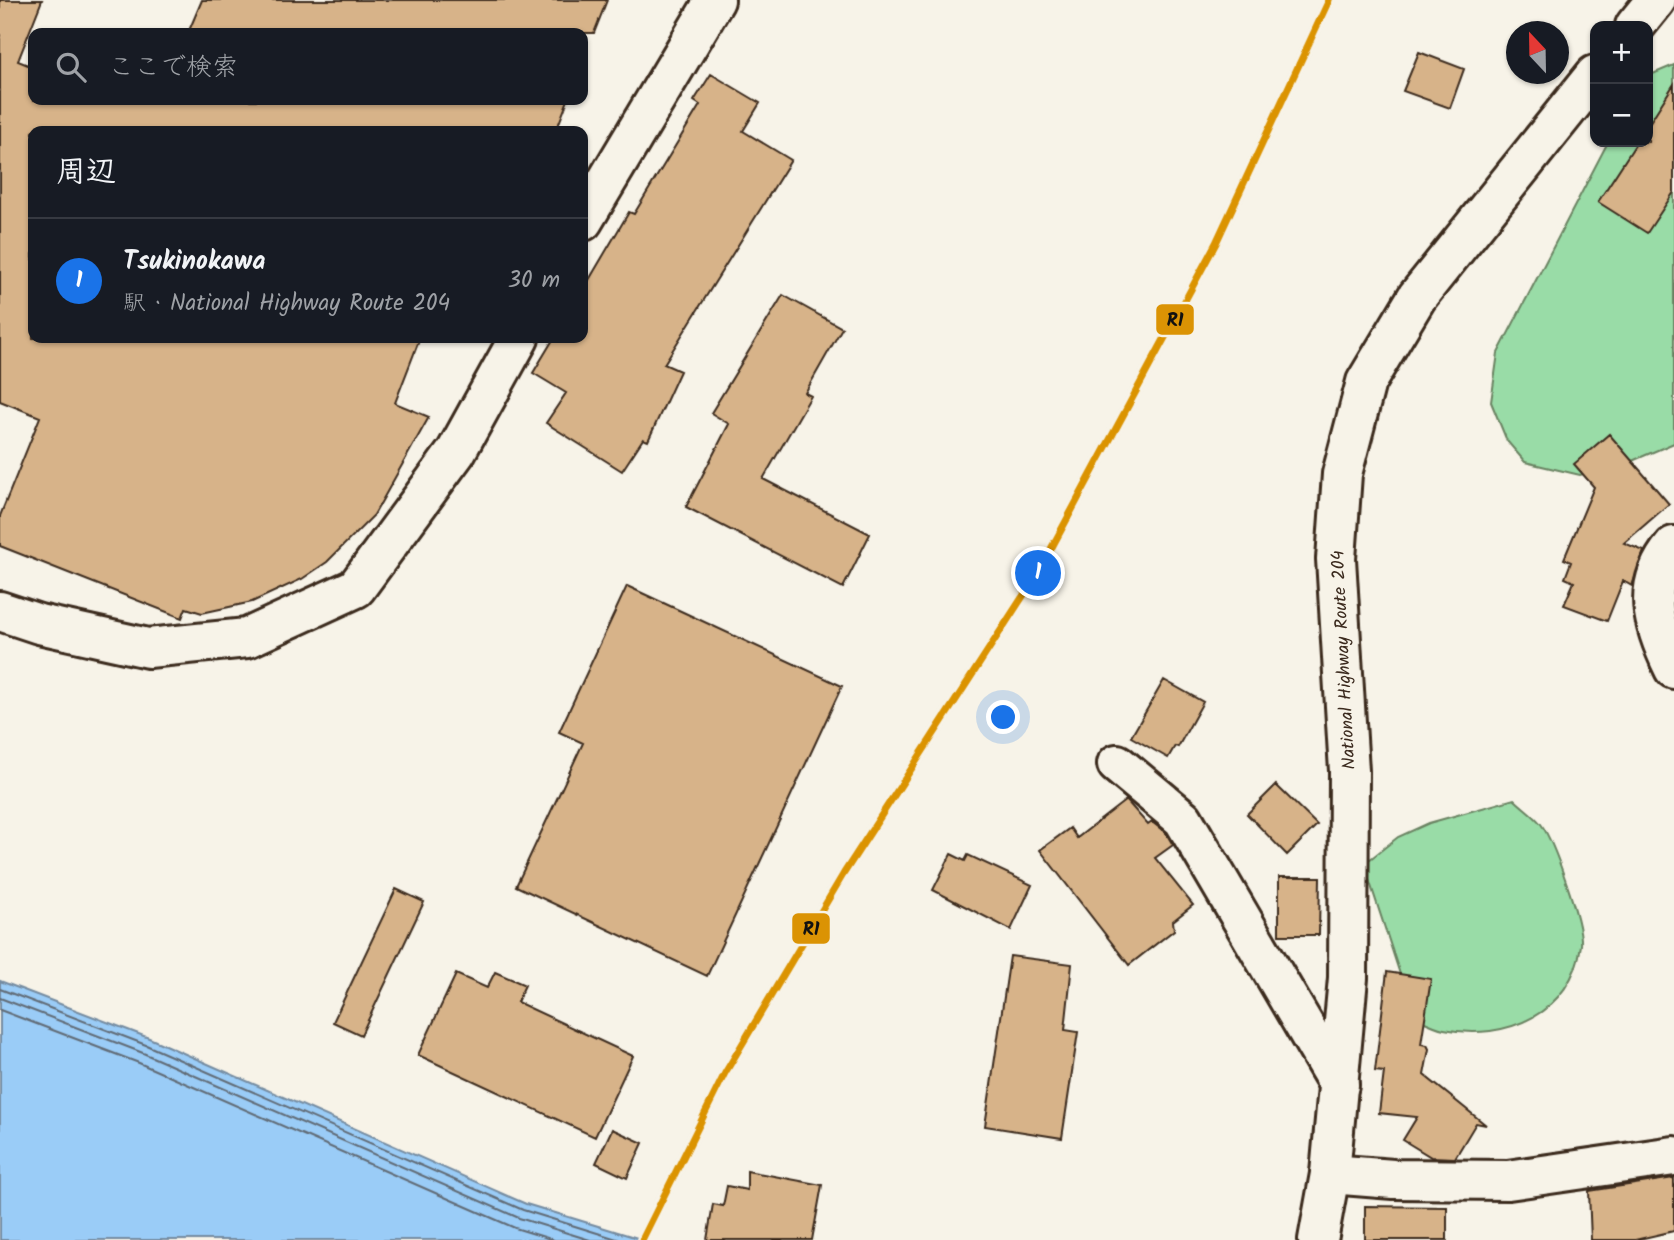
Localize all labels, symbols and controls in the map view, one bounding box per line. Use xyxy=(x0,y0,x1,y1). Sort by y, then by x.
north arrow xyxy=(1506,21,1569,84)
map controls xyxy=(1590,21,1653,147)
button: + xyxy=(1590,21,1653,84)
search box xyxy=(28,28,588,105)
text: ここで検索 xyxy=(108,47,238,89)
icon: search xyxy=(52,48,90,86)
button: − xyxy=(1590,84,1653,147)
text: 周辺 xyxy=(56,149,116,197)
text: Tsukinokawa xyxy=(123,241,266,283)
text: 1 xyxy=(76,263,82,299)
text: 30 m xyxy=(508,263,560,299)
text: 駅 · National Highway Route 204 xyxy=(123,286,450,322)
line badge: R1 xyxy=(1155,303,1195,336)
text: R1 xyxy=(1166,306,1184,336)
pin: 1 xyxy=(1015,547,1061,599)
street label: National Highway Route 204 xyxy=(1324,550,1365,770)
your location xyxy=(986,700,1020,734)
line badge: R1 xyxy=(791,912,831,945)
text: R1 xyxy=(802,915,820,945)

